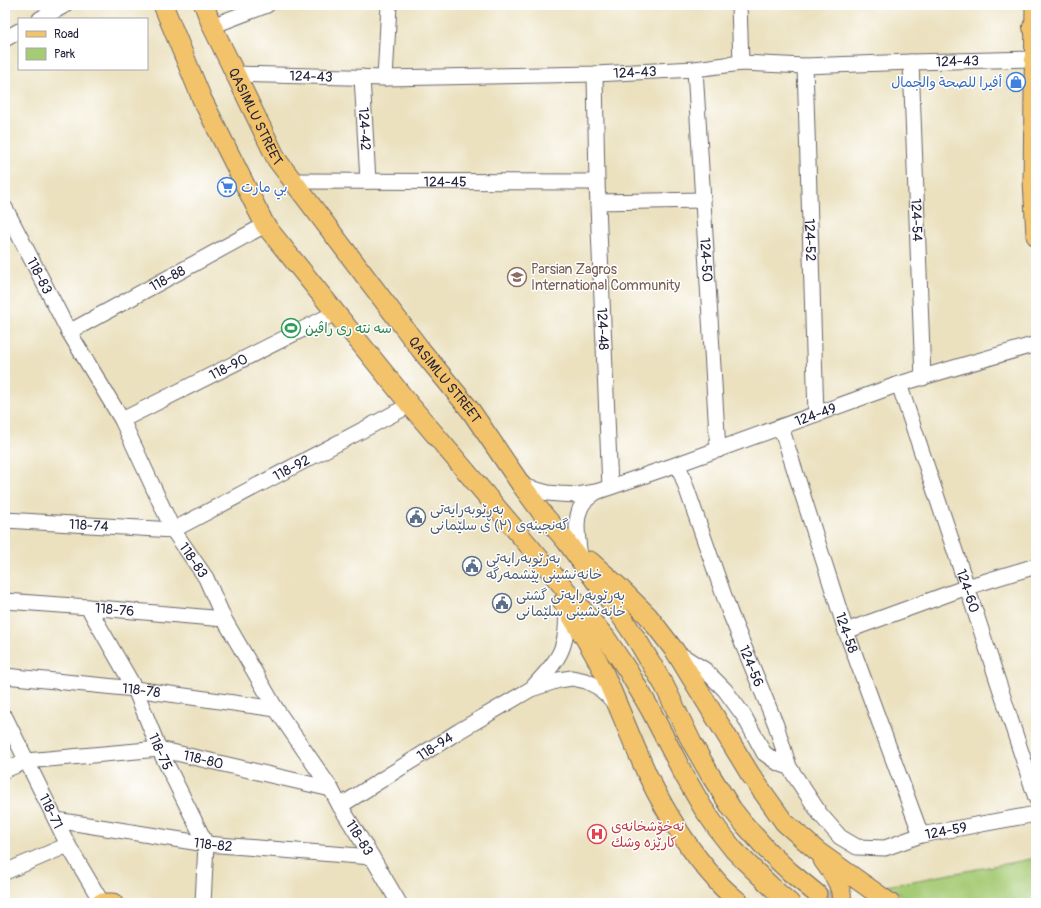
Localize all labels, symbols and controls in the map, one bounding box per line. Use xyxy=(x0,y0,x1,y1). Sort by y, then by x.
legend xyxy=(18,18,148,70)
text: Road xyxy=(54,27,79,42)
text: Park xyxy=(54,47,75,62)
street label: 124-43 xyxy=(935,52,979,70)
street label: 124-43 xyxy=(613,63,657,82)
street label: QASIMLU STREET xyxy=(225,65,286,169)
street label: 124-43 xyxy=(289,67,333,86)
shop icon: أفيرا للصحة والجمال xyxy=(1005,71,1027,93)
place label: أفيرا للصحة والجمال xyxy=(891,74,1003,91)
street label: 124-42 xyxy=(355,107,374,151)
street label: 124-45 xyxy=(423,173,467,191)
supermarket icon: بي مارت xyxy=(216,176,238,198)
place label: بي مارت xyxy=(241,179,288,200)
street label: 124-54 xyxy=(907,198,926,242)
street label: 124-52 xyxy=(801,218,819,262)
street label: 124-50 xyxy=(696,237,716,282)
street label: 118-83 xyxy=(23,255,56,297)
place label: Parsian Zagros International Community xyxy=(531,261,680,294)
street label: 118-88 xyxy=(147,262,188,295)
school or university icon: Parsian Zagros International Community xyxy=(506,266,528,288)
street label: 124-48 xyxy=(593,307,612,351)
sports icon: سه نته رى راڤين xyxy=(280,317,302,339)
place label: سه نته رى راڤين xyxy=(305,320,392,337)
street label: QASIMLU STREET xyxy=(405,333,485,427)
street label: 118-90 xyxy=(207,350,251,384)
street label: 124-49 xyxy=(793,399,839,430)
street label: 118-92 xyxy=(270,451,313,485)
place label: بەڕێوبەرایەتی گەنجینەی (۲) ی سلێمانی xyxy=(430,501,569,534)
public building icon: بەڕێوبەرایەتی گەنجینەی (۲) ی سلێمانی xyxy=(405,506,427,528)
street label: 118-74 xyxy=(69,516,109,535)
street label: 118-83 xyxy=(175,540,211,581)
place label: بەرێوبەرایەتی خانەنشینی پێشمەرگە xyxy=(486,550,602,584)
public building icon: بەرێوبەرایەتی خانەنشینی پێشمەرگە xyxy=(461,555,483,577)
street label: 124-60 xyxy=(953,567,983,615)
place label: بەرێوبەرایەتی گشتی خانەنشینی سلێمانی xyxy=(516,587,626,620)
public building icon: بەرێوبەرایەتی گشتی خانەنشینی سلێمانی xyxy=(491,592,513,614)
street label: 118-76 xyxy=(94,600,135,620)
street label: 124-58 xyxy=(832,610,861,656)
street label: 124-56 xyxy=(735,643,767,689)
street label: 118-78 xyxy=(121,680,161,702)
street label: 118-94 xyxy=(414,729,456,764)
street label: 118-75 xyxy=(144,731,176,773)
street label: 118-80 xyxy=(182,747,225,773)
street label: 118-71 xyxy=(35,791,67,832)
street label: 118-83 xyxy=(342,817,377,859)
place label: نەخۆشخانەی کارێزە وشك xyxy=(611,818,684,851)
street label: 124-59 xyxy=(924,819,968,843)
hospital icon: نەخۆشخانەی کارێزە وشك xyxy=(586,823,608,845)
street label: 118-82 xyxy=(192,834,233,855)

